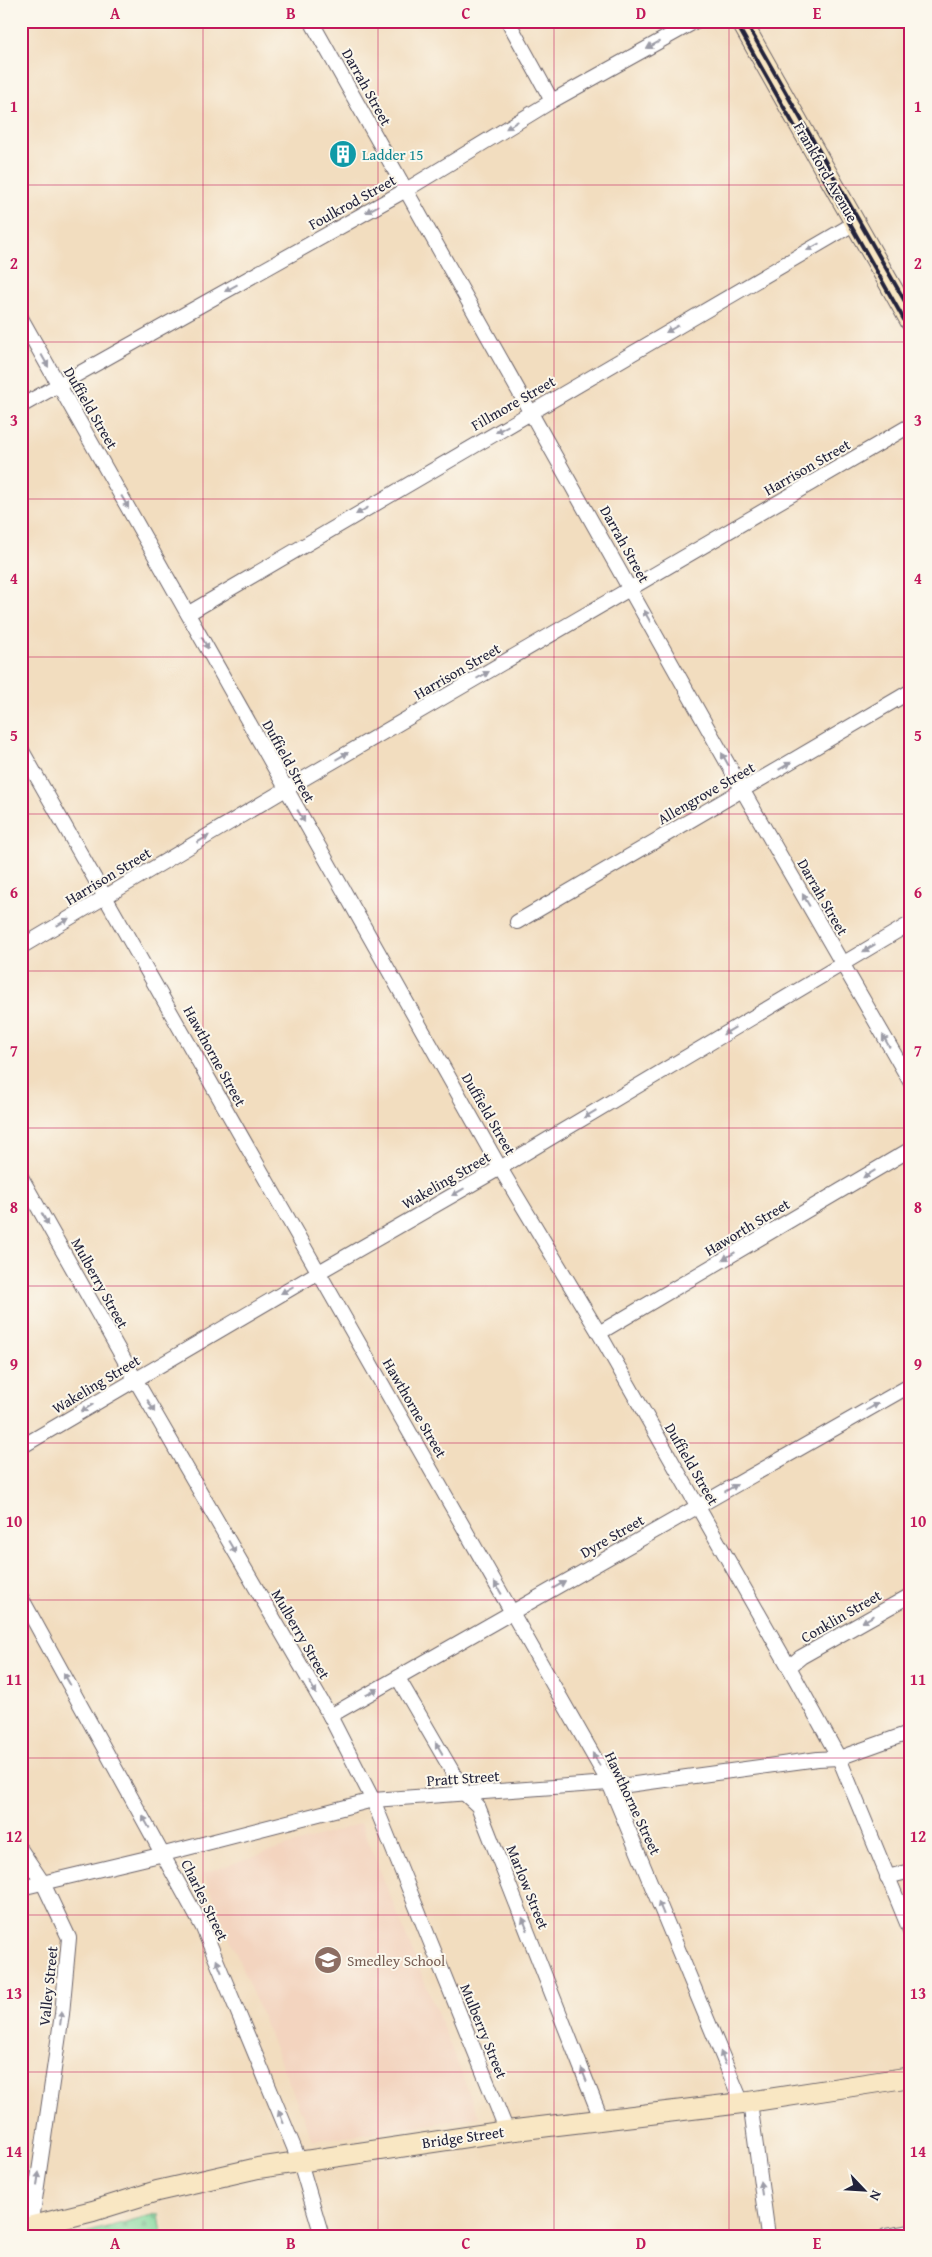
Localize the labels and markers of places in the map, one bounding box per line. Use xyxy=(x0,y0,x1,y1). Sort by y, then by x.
building icon: Ladder 15 xyxy=(328,139,358,169)
place label: Ladder 15 xyxy=(362,144,423,165)
school or university icon: Smedley School xyxy=(313,1945,343,1975)
place label: Smedley School xyxy=(347,1950,445,1971)

